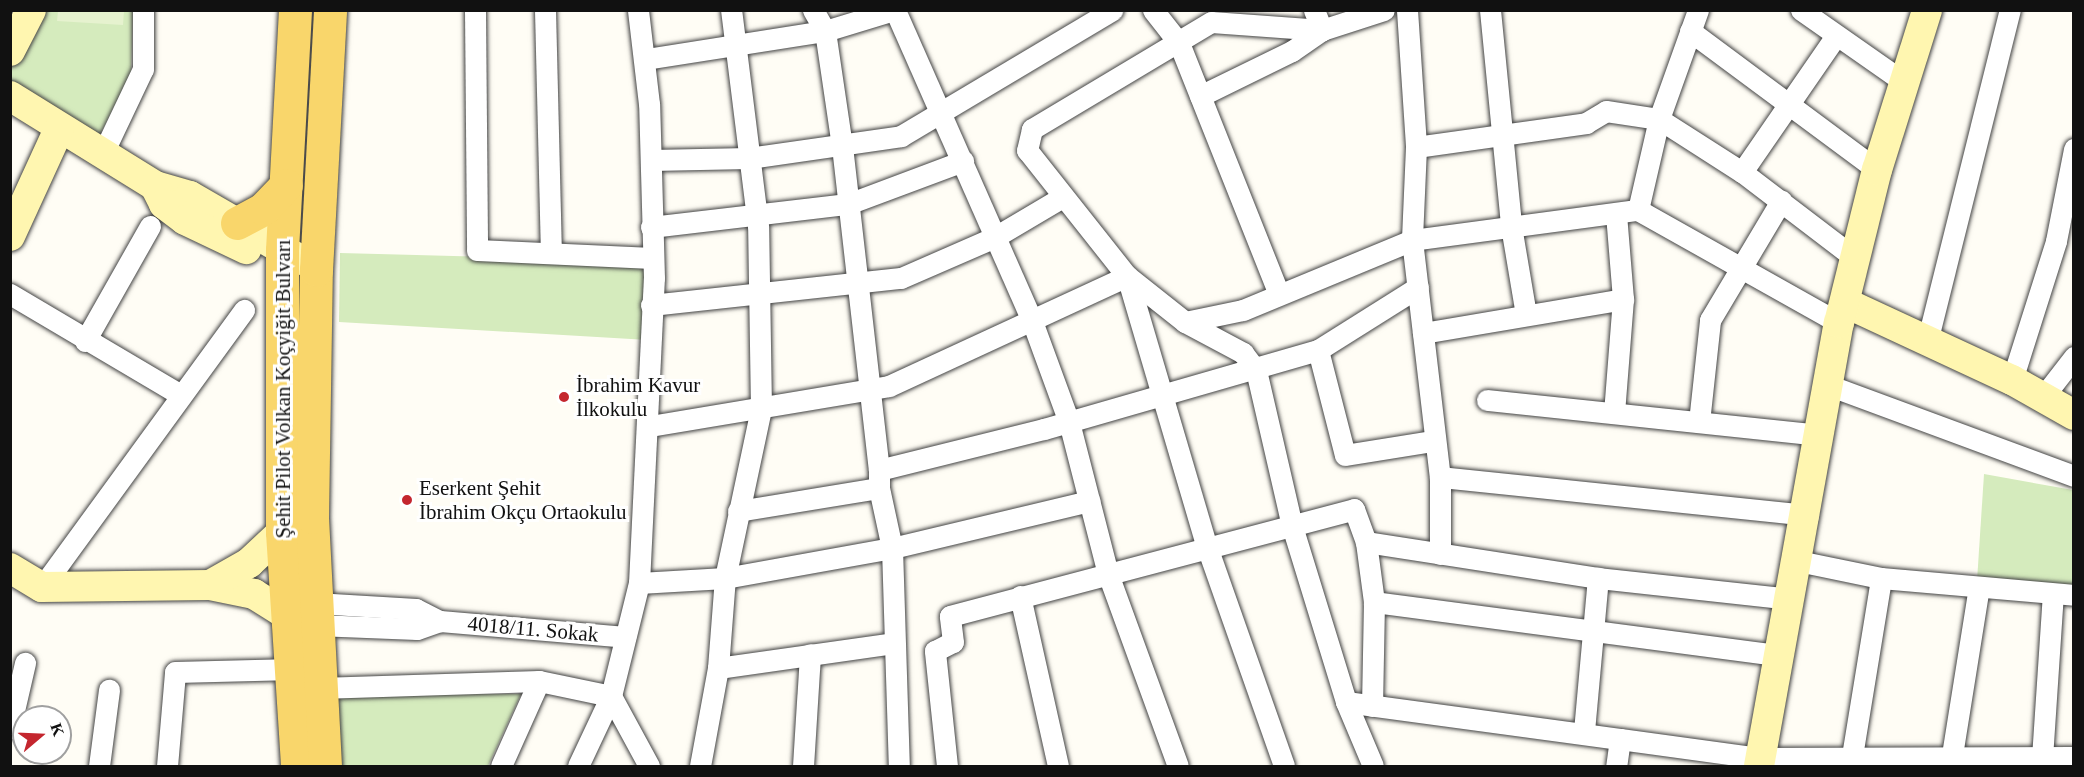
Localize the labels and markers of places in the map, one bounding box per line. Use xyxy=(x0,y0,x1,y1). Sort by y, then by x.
place label: İbrahim Kavur İlkokulu xyxy=(576,372,700,422)
marker: İbrahim Kavur İlkokulu xyxy=(557,390,571,404)
place label: Eserkent Şehit İbrahim Okçu Ortaokulu xyxy=(419,475,627,525)
marker: Eserkent Şehit İbrahim Okçu Ortaokulu xyxy=(400,493,414,507)

